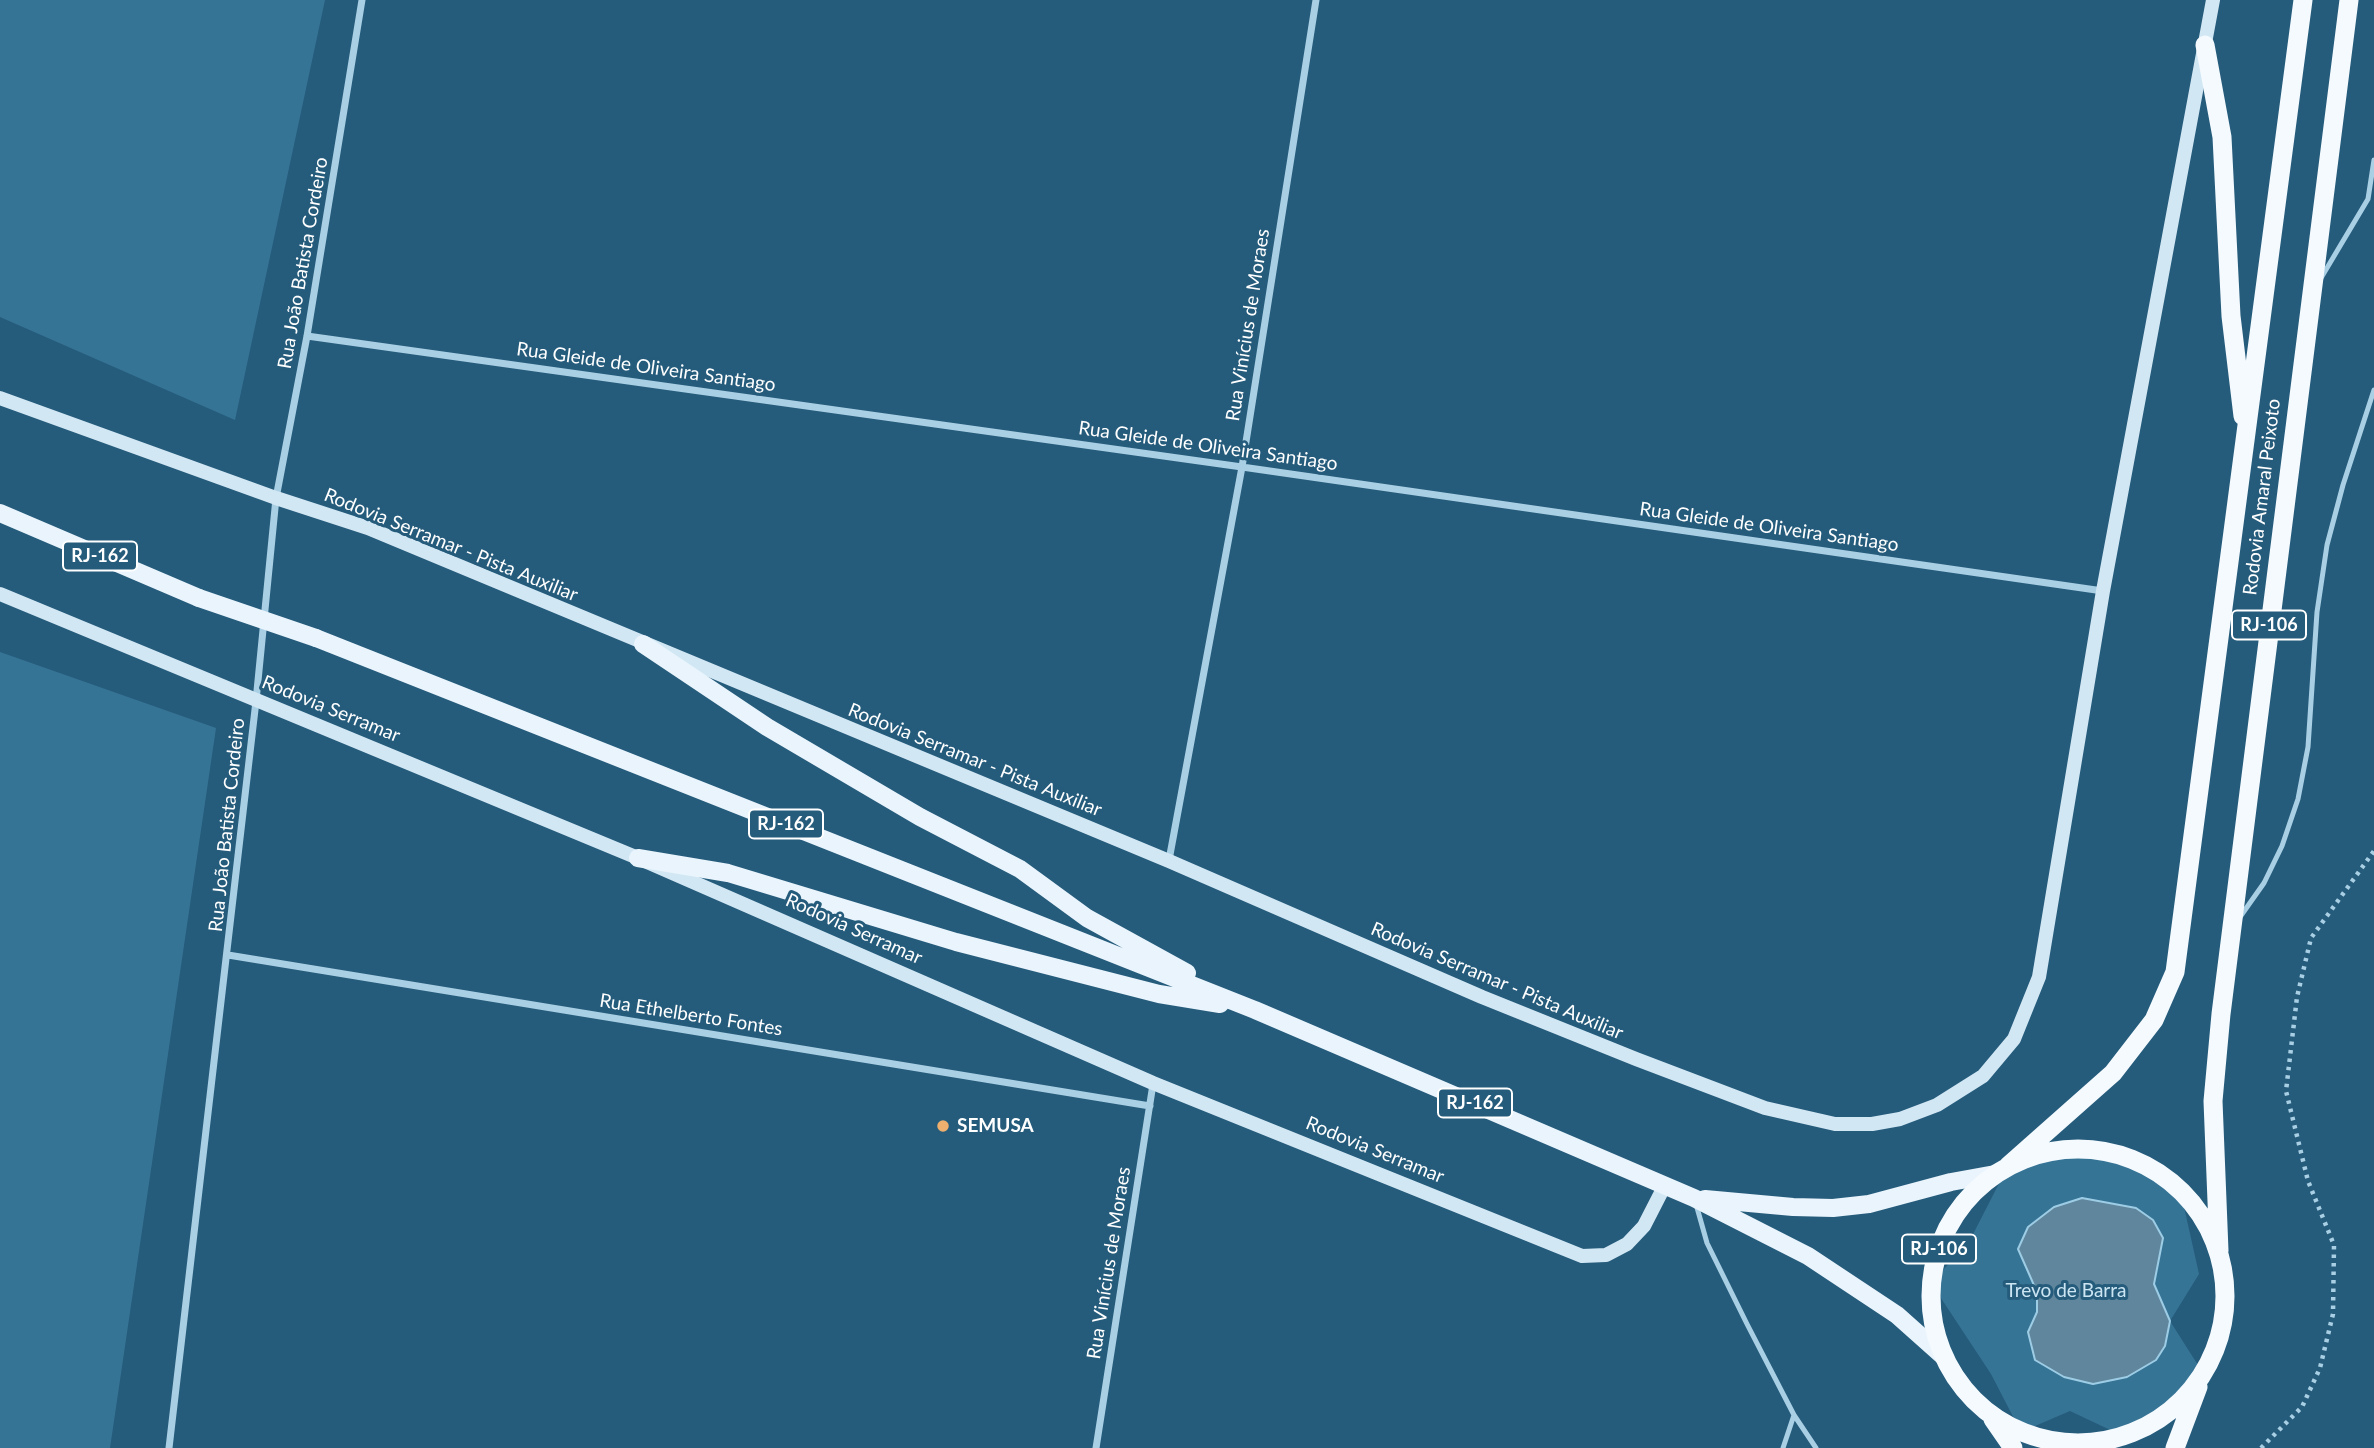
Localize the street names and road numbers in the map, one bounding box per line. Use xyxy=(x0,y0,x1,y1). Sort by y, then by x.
street label: Rua João Batista Cordeiro xyxy=(273,155,333,371)
street label: Rua Vinícius de Moraes xyxy=(1222,227,1274,423)
street label: Rua Gleide de Oliveira Santiago xyxy=(515,338,777,396)
street label: Rodovia Amaral Peixoto xyxy=(2239,397,2285,597)
street label: Rua Gleide de Oliveira Santiago xyxy=(1077,417,1339,475)
street label: Rodovia Serramar - Pista Auxiliar xyxy=(321,483,581,607)
street label: Rua Gleide de Oliveira Santiago xyxy=(1638,498,1900,556)
road number: RJ-162 xyxy=(63,542,137,570)
road number: RJ-106 xyxy=(2232,610,2306,640)
street label: Rodovia Serramar xyxy=(258,671,404,747)
street label: Rodovia Serramar - Pista Auxiliar xyxy=(845,698,1105,822)
street label: Rua João Batista Cordeiro xyxy=(204,717,250,933)
road number: RJ-162 xyxy=(749,810,823,838)
street label: Rodovia Serramar xyxy=(782,889,926,969)
street label: Rodovia Serramar - Pista Auxiliar xyxy=(1367,917,1627,1045)
street label: Rua Ethelberto Fontes xyxy=(598,989,784,1041)
road number: RJ-162 xyxy=(1438,1088,1512,1118)
street label: Rodovia Serramar xyxy=(1302,1112,1448,1188)
street label: Rua Vinícius de Moraes xyxy=(1083,1165,1135,1361)
road number: RJ-106 xyxy=(1902,1234,1976,1264)

